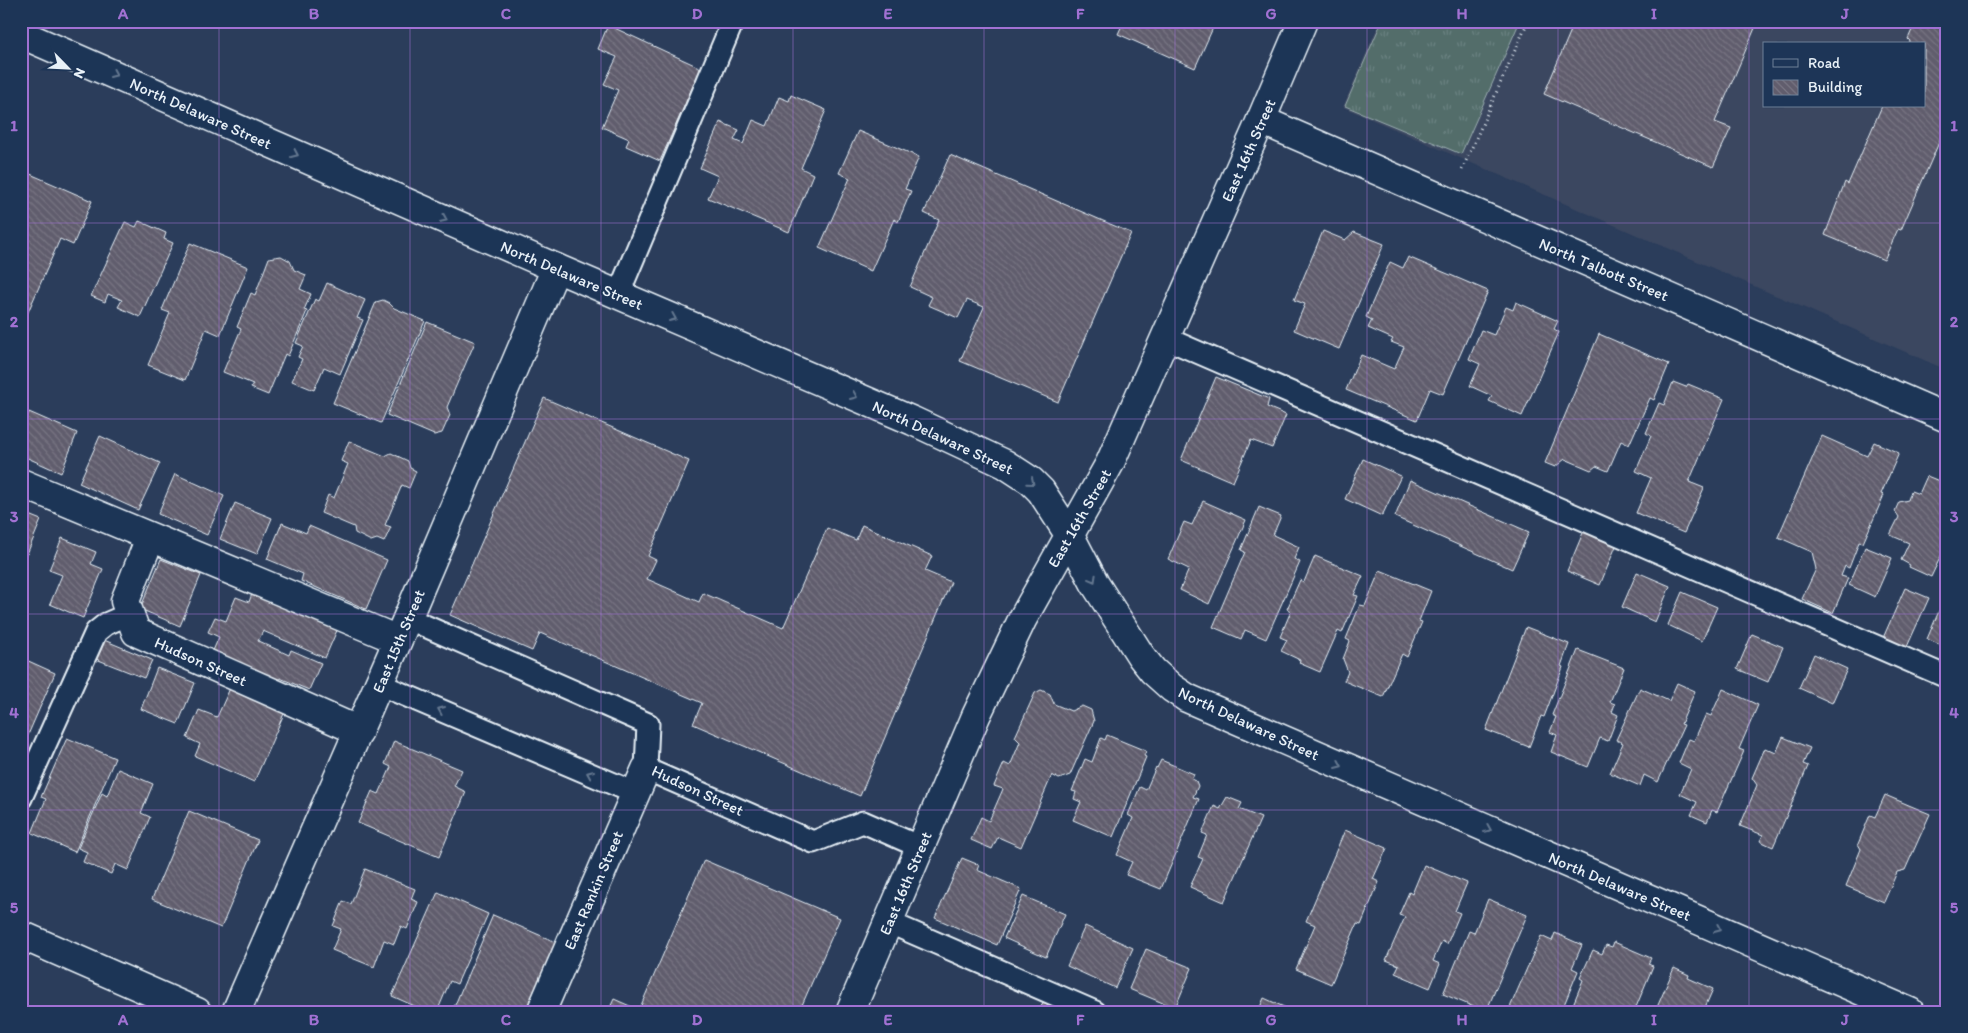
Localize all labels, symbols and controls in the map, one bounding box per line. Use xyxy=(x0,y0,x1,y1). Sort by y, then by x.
text: A xyxy=(117,4,129,23)
text: B xyxy=(309,4,320,23)
text: C xyxy=(501,4,512,23)
text: D xyxy=(692,4,703,23)
text: E xyxy=(884,4,893,23)
text: F xyxy=(1076,4,1085,23)
text: G xyxy=(1265,4,1277,23)
text: H xyxy=(1456,4,1468,23)
text: I xyxy=(1651,4,1657,23)
text: J xyxy=(1840,4,1849,23)
north arrow xyxy=(42,42,92,92)
legend xyxy=(1763,42,1926,108)
text: Road xyxy=(1808,54,1841,72)
text: N xyxy=(70,65,89,81)
one-way arrow xyxy=(109,68,118,79)
street label: North Delaware Street xyxy=(127,74,275,153)
text: Building xyxy=(1808,78,1862,96)
street label: East 16th Street xyxy=(1217,96,1280,205)
text: 1 xyxy=(10,116,18,135)
text: 1 xyxy=(1950,116,1958,135)
one-way arrow xyxy=(290,147,299,158)
one-way arrow xyxy=(439,212,448,223)
street label: North Talbott Street xyxy=(1536,234,1671,305)
street label: North Delaware Street xyxy=(498,237,646,314)
text: 2 xyxy=(10,312,19,331)
one-way arrow xyxy=(668,312,677,323)
text: 2 xyxy=(1950,312,1959,331)
one-way arrow xyxy=(849,389,858,400)
street label: North Delaware Street xyxy=(869,396,1016,478)
street label: East 16th Street xyxy=(1044,466,1115,571)
one-way arrow xyxy=(1026,476,1035,485)
text: 3 xyxy=(10,507,19,526)
text: 3 xyxy=(1950,507,1959,526)
one-way arrow xyxy=(1087,573,1097,582)
street label: East 15th Street xyxy=(368,587,429,696)
street label: Hudson Street xyxy=(152,633,250,690)
street label: North Delaware Street xyxy=(1175,682,1322,764)
text: 4 xyxy=(9,703,19,722)
text: 4 xyxy=(1949,703,1959,722)
one-way arrow xyxy=(437,706,446,717)
one-way arrow xyxy=(1334,758,1343,769)
street label: Hudson Street xyxy=(649,761,747,820)
one-way arrow xyxy=(586,769,595,780)
one-way arrow xyxy=(1483,823,1492,834)
street label: East Rankin Street xyxy=(560,828,627,953)
street label: East 16th Street xyxy=(875,829,936,938)
street label: North Delaware Street xyxy=(1546,848,1694,925)
text: 5 xyxy=(10,898,19,917)
text: 5 xyxy=(1950,898,1959,917)
one-way arrow xyxy=(1713,922,1722,933)
text: A xyxy=(117,1010,129,1029)
text: B xyxy=(309,1010,320,1029)
text: C xyxy=(501,1010,512,1029)
text: D xyxy=(692,1010,703,1029)
text: E xyxy=(884,1010,893,1029)
text: F xyxy=(1076,1010,1085,1029)
text: G xyxy=(1265,1010,1277,1029)
text: H xyxy=(1456,1010,1468,1029)
text: I xyxy=(1651,1010,1657,1029)
text: J xyxy=(1840,1010,1849,1029)

